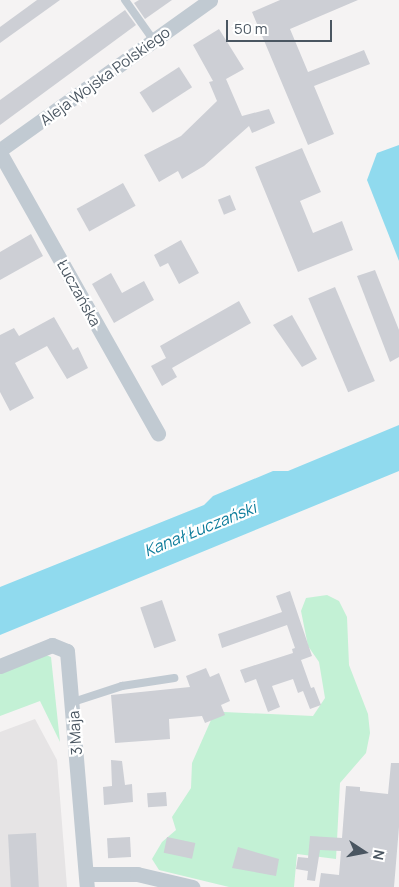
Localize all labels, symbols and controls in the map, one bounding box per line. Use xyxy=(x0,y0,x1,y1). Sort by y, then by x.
scale bar xyxy=(229,10,335,42)
text: 50 m xyxy=(234,18,268,39)
street label: Aleja Wojska Polskiego xyxy=(37,23,173,129)
street label: Łuczańska xyxy=(53,257,105,329)
water label: Kanał Łuczański xyxy=(141,498,259,560)
street label: 3 Maja xyxy=(64,710,86,756)
north arrow xyxy=(339,827,389,877)
text: N xyxy=(369,848,390,862)

